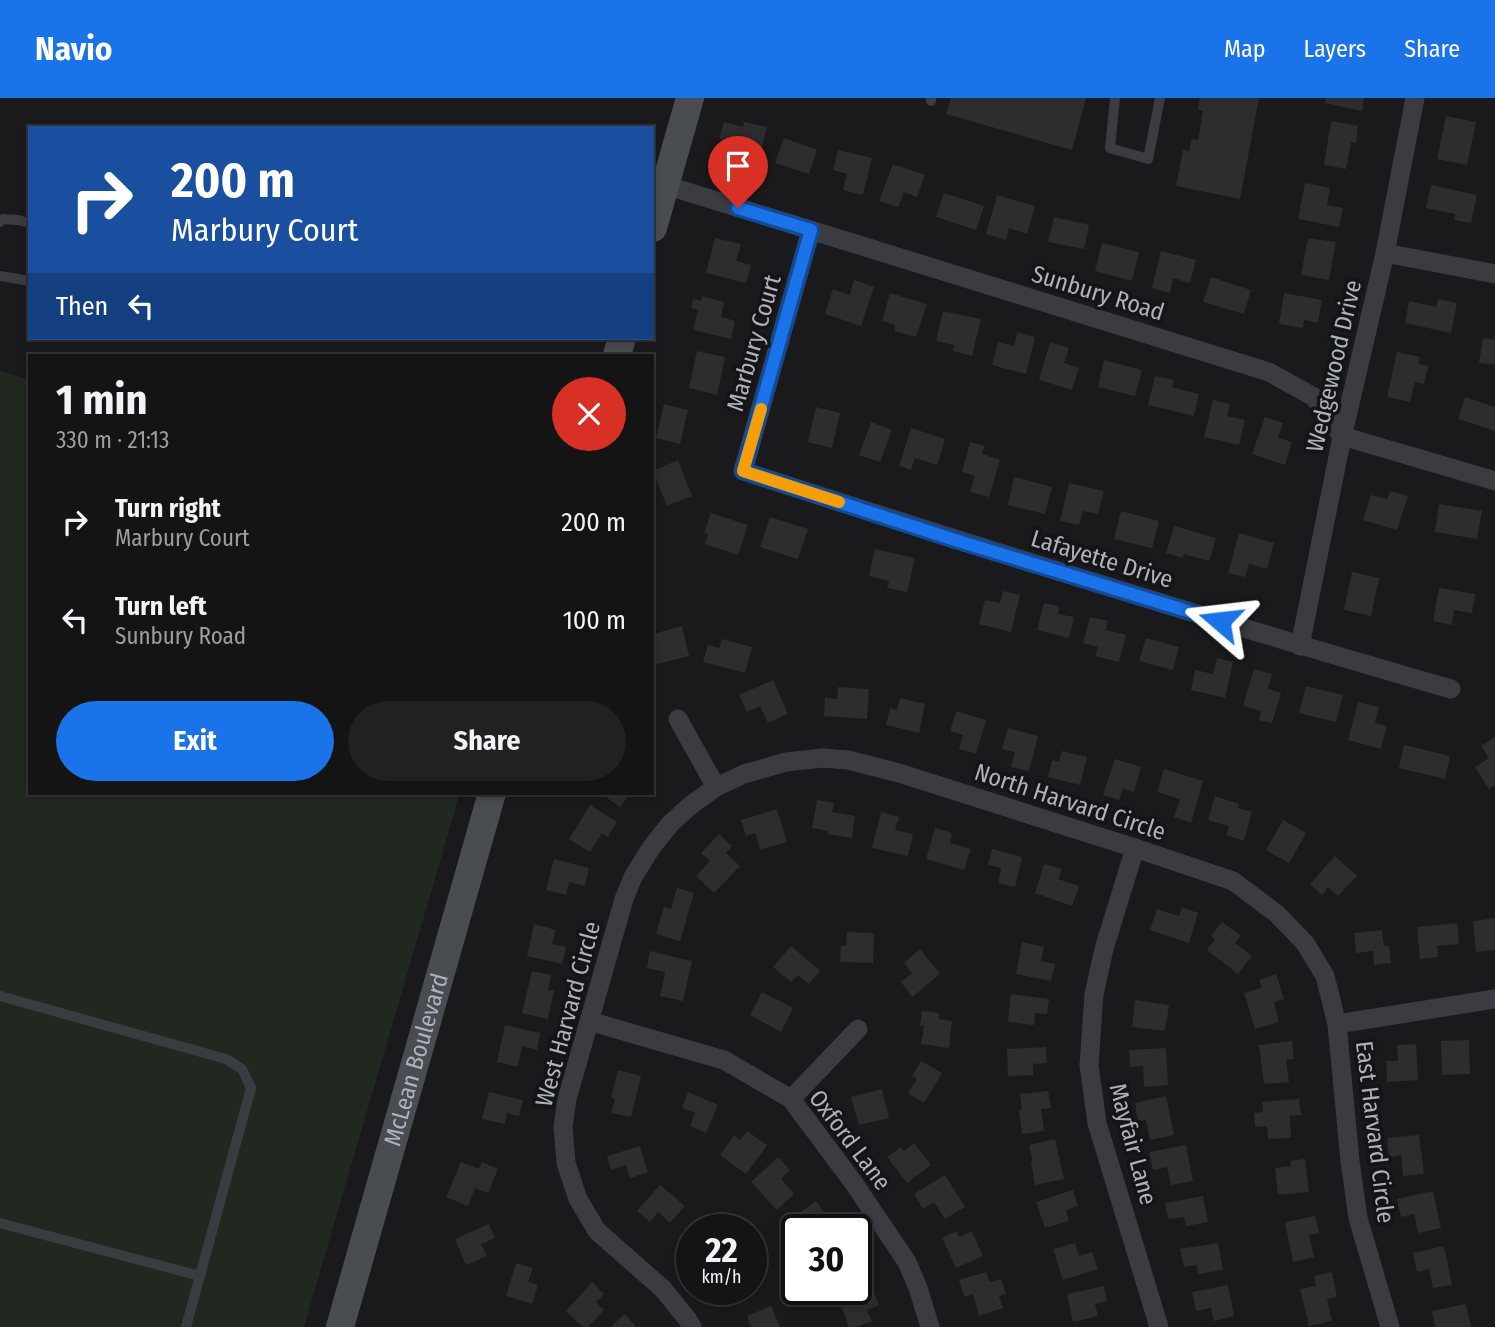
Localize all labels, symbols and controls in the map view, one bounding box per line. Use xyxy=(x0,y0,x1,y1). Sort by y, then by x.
text: Navio xyxy=(35,29,112,69)
text: Map xyxy=(1224,35,1266,63)
text: Layers xyxy=(1304,35,1366,63)
text: Share xyxy=(1404,35,1460,63)
pin xyxy=(708,136,768,208)
icon: arrive xyxy=(719,147,757,185)
text: 200 m xyxy=(171,151,295,210)
icon: right xyxy=(56,154,147,245)
text: Marbury Court xyxy=(171,211,358,249)
street label: Sunbury Road xyxy=(1028,260,1168,326)
street label: Marbury Court xyxy=(721,272,787,414)
street label: Wedgewood Drive xyxy=(1301,277,1367,455)
icon: left xyxy=(122,287,160,325)
text: Then xyxy=(56,291,108,322)
text: 1 min xyxy=(56,375,147,425)
button: close xyxy=(552,377,626,451)
text: 330 m · 21:13 xyxy=(56,426,169,454)
text: Turn right xyxy=(115,493,221,524)
icon: right xyxy=(56,503,94,541)
text: 200 m xyxy=(561,507,626,538)
text: Marbury Court xyxy=(115,524,250,552)
street label: Lafayette Drive xyxy=(1028,524,1176,594)
position arrow xyxy=(1183,584,1257,658)
text: Turn left xyxy=(115,591,207,622)
icon: left xyxy=(56,601,94,639)
text: 100 m xyxy=(563,605,626,636)
text: Sunbury Road xyxy=(115,622,246,650)
button: Exit xyxy=(56,701,334,781)
button: Share xyxy=(348,701,626,781)
street label: North Harvard Circle xyxy=(971,758,1169,846)
street label: West Harvard Circle xyxy=(530,918,606,1110)
street label: McLean Boulevard xyxy=(378,970,454,1149)
street label: East Harvard Circle xyxy=(1350,1039,1400,1225)
street label: Mayfair Lane xyxy=(1103,1080,1163,1208)
street label: Oxford Lane xyxy=(803,1084,897,1196)
speed limit sign: 30 xyxy=(781,1214,872,1305)
text: 22 xyxy=(705,1229,738,1271)
text: km/h xyxy=(701,1266,742,1288)

